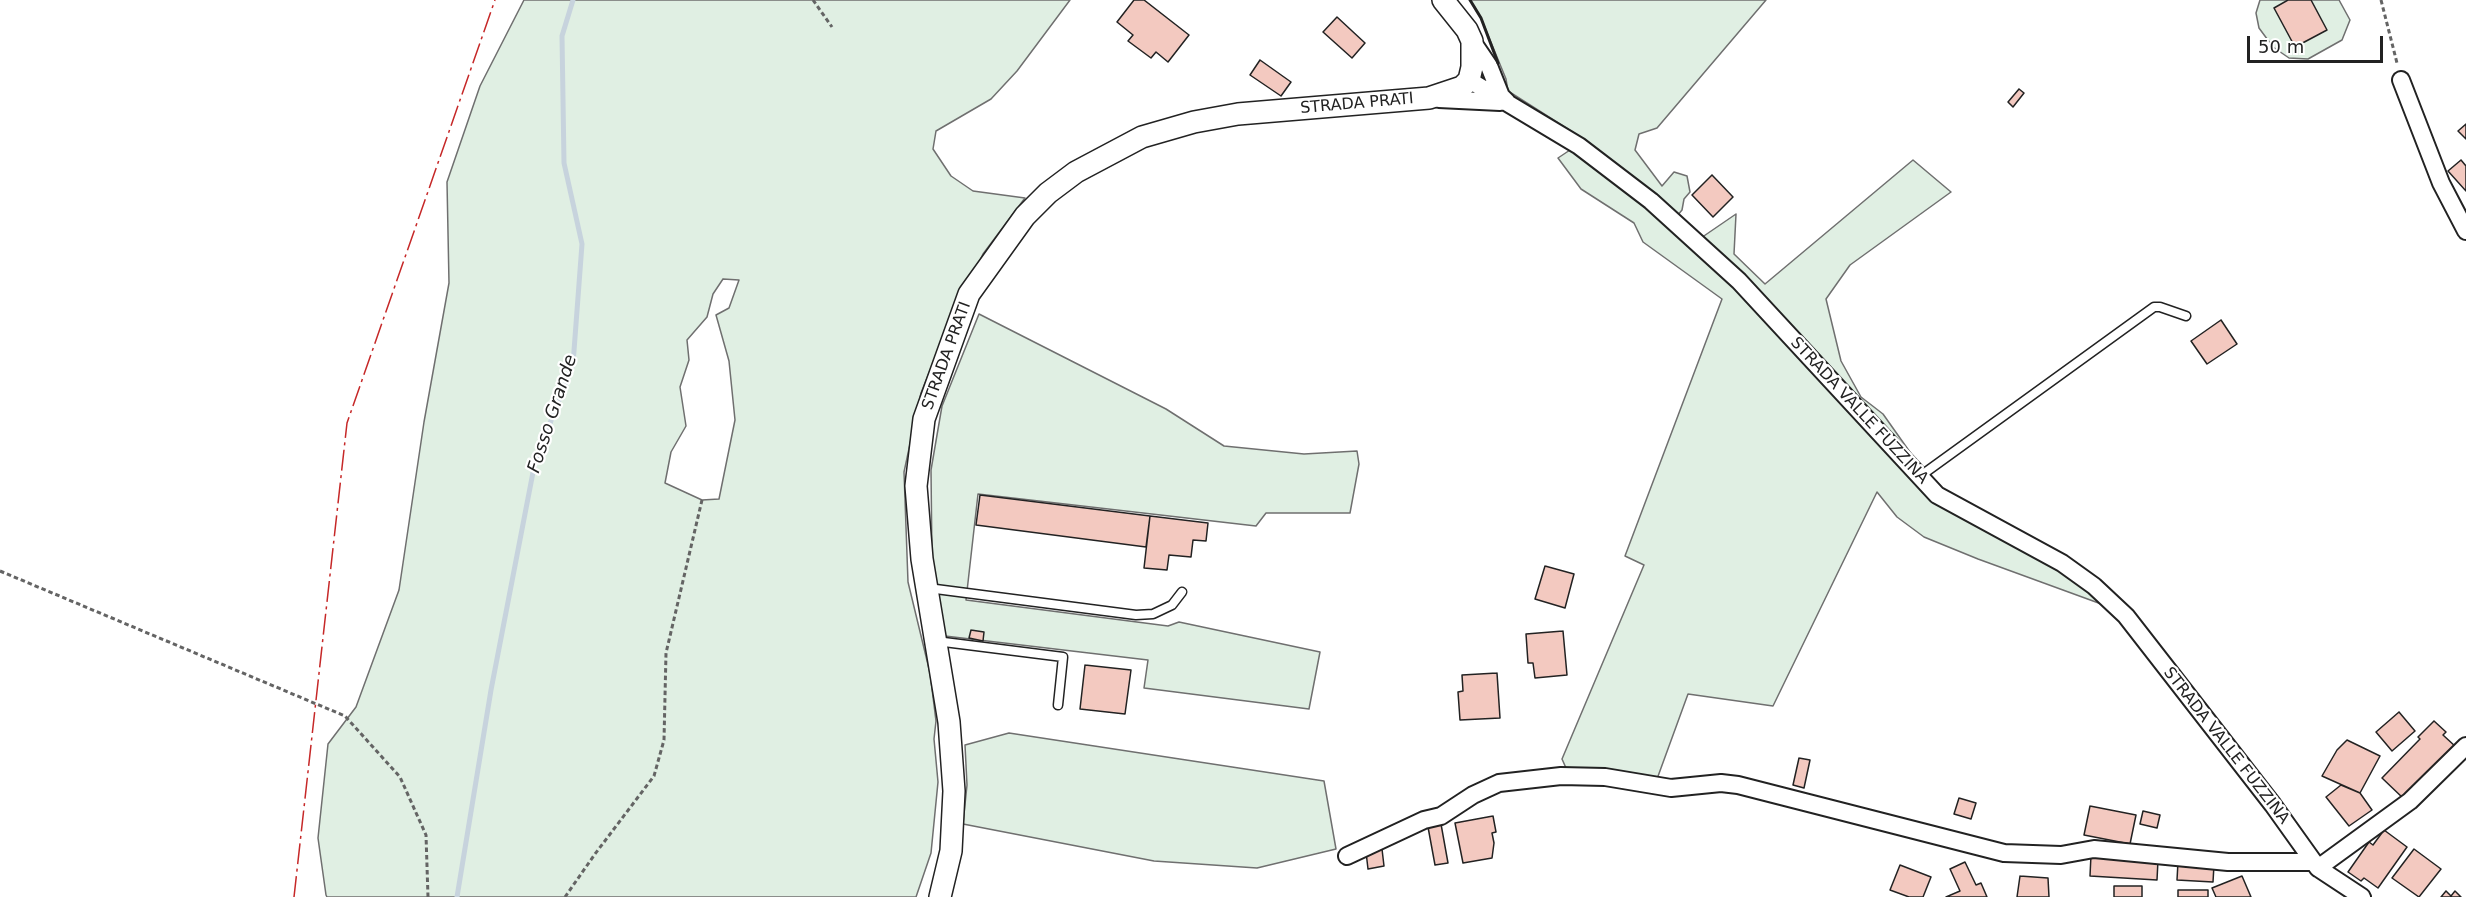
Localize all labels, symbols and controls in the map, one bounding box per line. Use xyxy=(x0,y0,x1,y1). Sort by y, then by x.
scale bar xyxy=(2250,24,2386,62)
text: 50 m xyxy=(2258,36,2304,57)
street label: STRADA PRATI xyxy=(1300,89,1414,119)
street label: STRADA PRATI xyxy=(919,299,975,413)
street label: STRADA VALLE FUZZINA xyxy=(1786,334,1932,488)
water label: Fosso Grande xyxy=(524,352,582,476)
street label: STRADA VALLE FUZZINA xyxy=(2159,664,2293,828)

